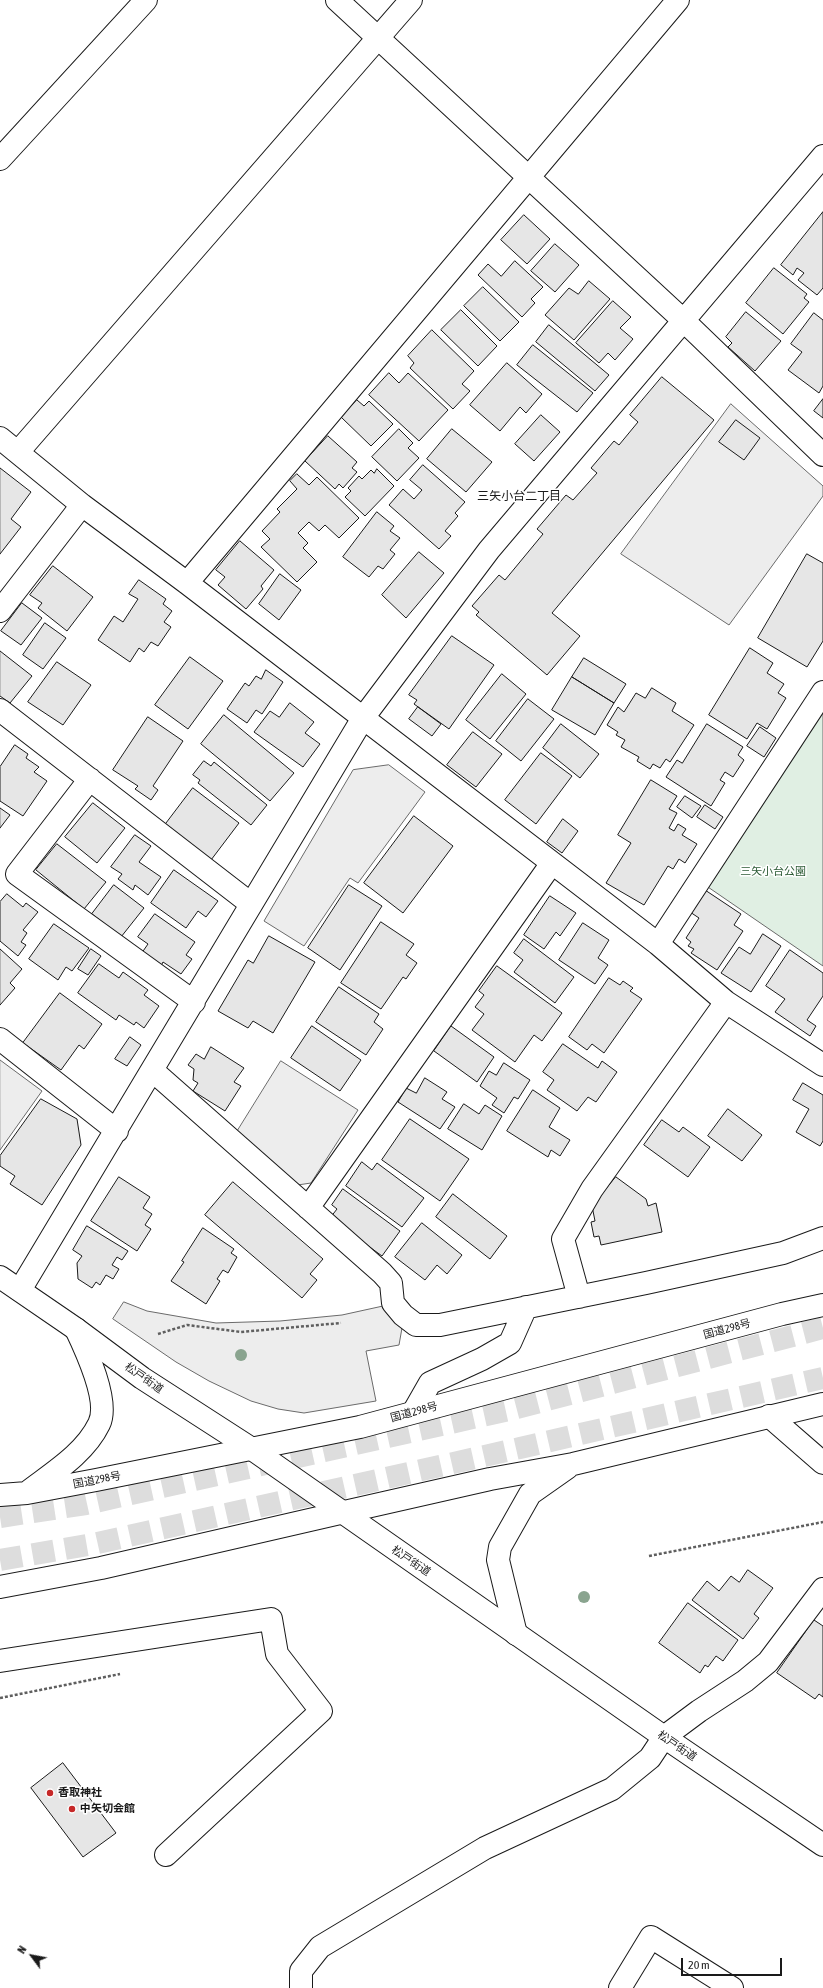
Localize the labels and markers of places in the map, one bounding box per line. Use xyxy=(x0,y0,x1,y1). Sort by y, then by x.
place label: 香取神社 xyxy=(58,1786,102,1800)
marker: 香取神社 xyxy=(45,1788,55,1798)
place label: 中矢切会館 xyxy=(80,1802,135,1816)
marker: 中矢切会館 xyxy=(67,1804,77,1814)

